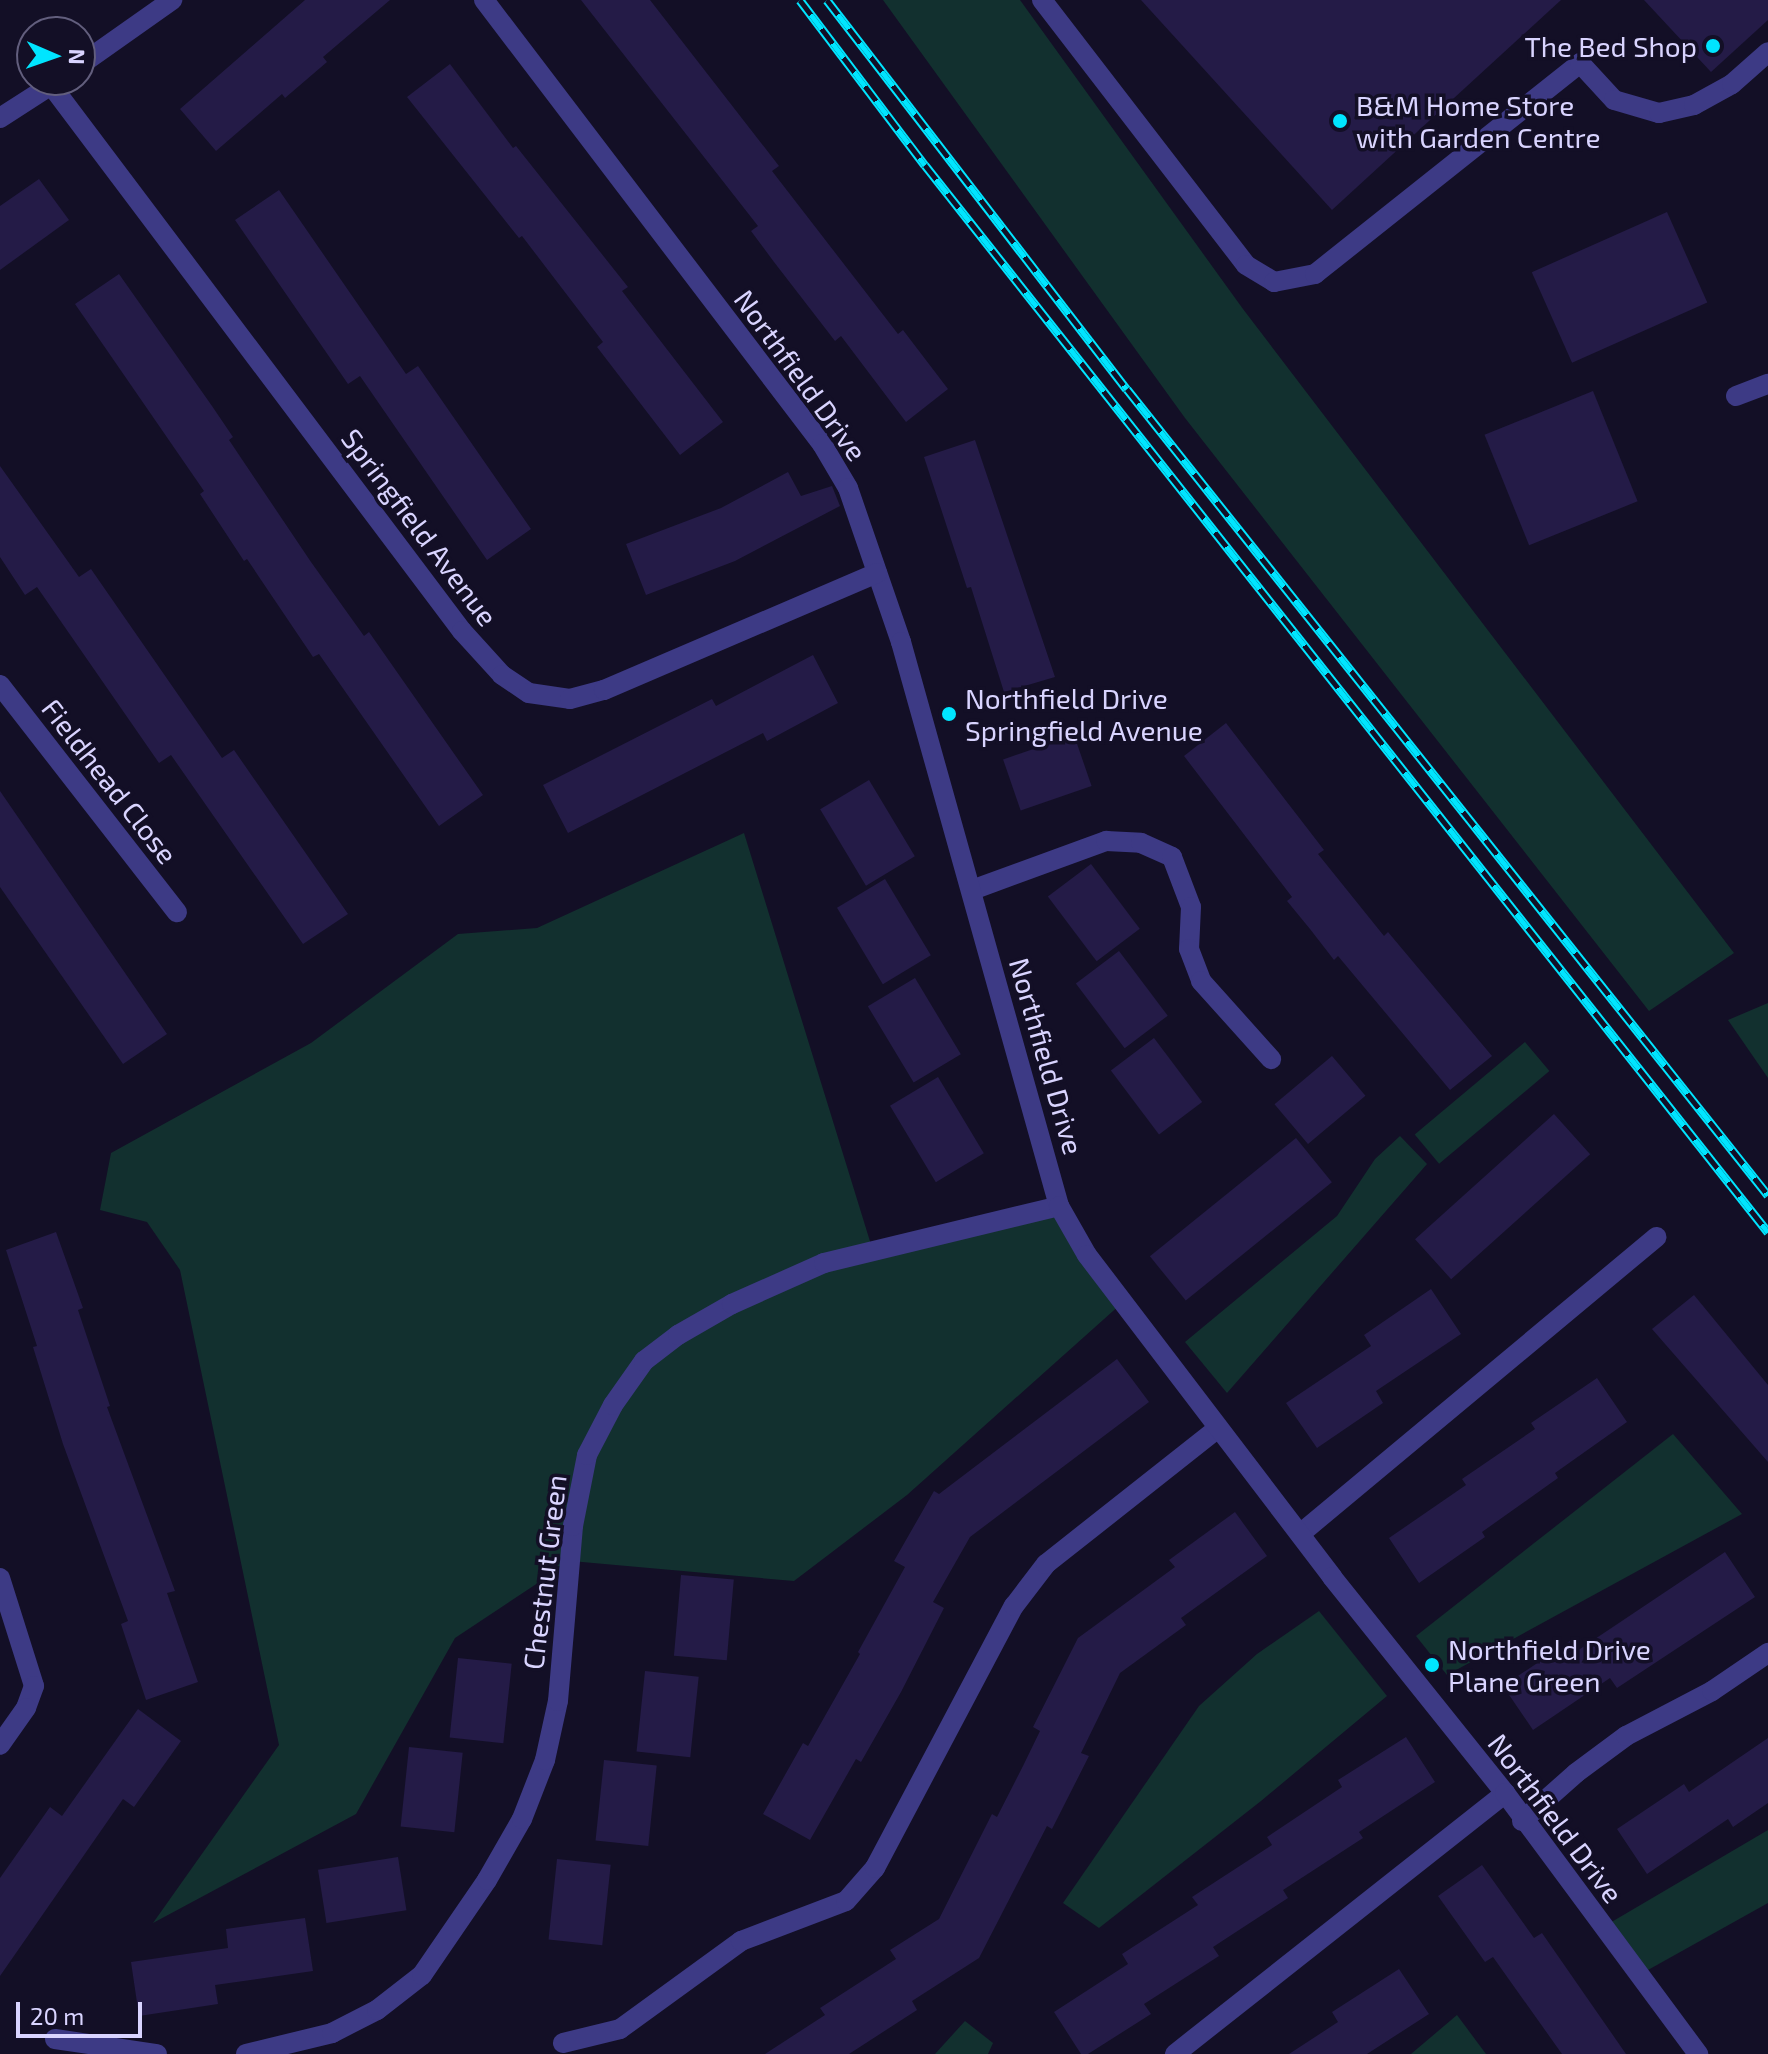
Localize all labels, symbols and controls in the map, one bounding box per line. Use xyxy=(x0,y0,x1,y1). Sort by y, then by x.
north arrow xyxy=(16,16,96,96)
place label: The Bed Shop xyxy=(1524,29,1697,63)
marker: The Bed Shop xyxy=(1704,37,1722,55)
text: N xyxy=(65,48,91,65)
place label: B&M Home Store with Garden Centre xyxy=(1356,88,1601,154)
marker: B&M Home Store with Garden Centre xyxy=(1331,112,1349,130)
street label: Northfield Drive xyxy=(728,283,874,467)
street label: Springfield Avenue xyxy=(335,422,505,632)
place label: Northfield Drive Springfield Avenue xyxy=(965,681,1203,747)
street label: Fieldhead Close xyxy=(35,692,185,870)
marker: Northfield Drive Springfield Avenue xyxy=(940,705,958,723)
street label: Northfield Drive xyxy=(1003,954,1091,1158)
street label: Chestnut Green xyxy=(515,1473,573,1671)
place label: Northfield Drive Plane Green xyxy=(1448,1632,1651,1698)
marker: Northfield Drive Plane Green xyxy=(1423,1656,1441,1674)
street label: Northfield Drive xyxy=(1482,1727,1630,1909)
scale bar xyxy=(20,1986,146,2036)
text: 20 m xyxy=(30,2001,84,2030)

